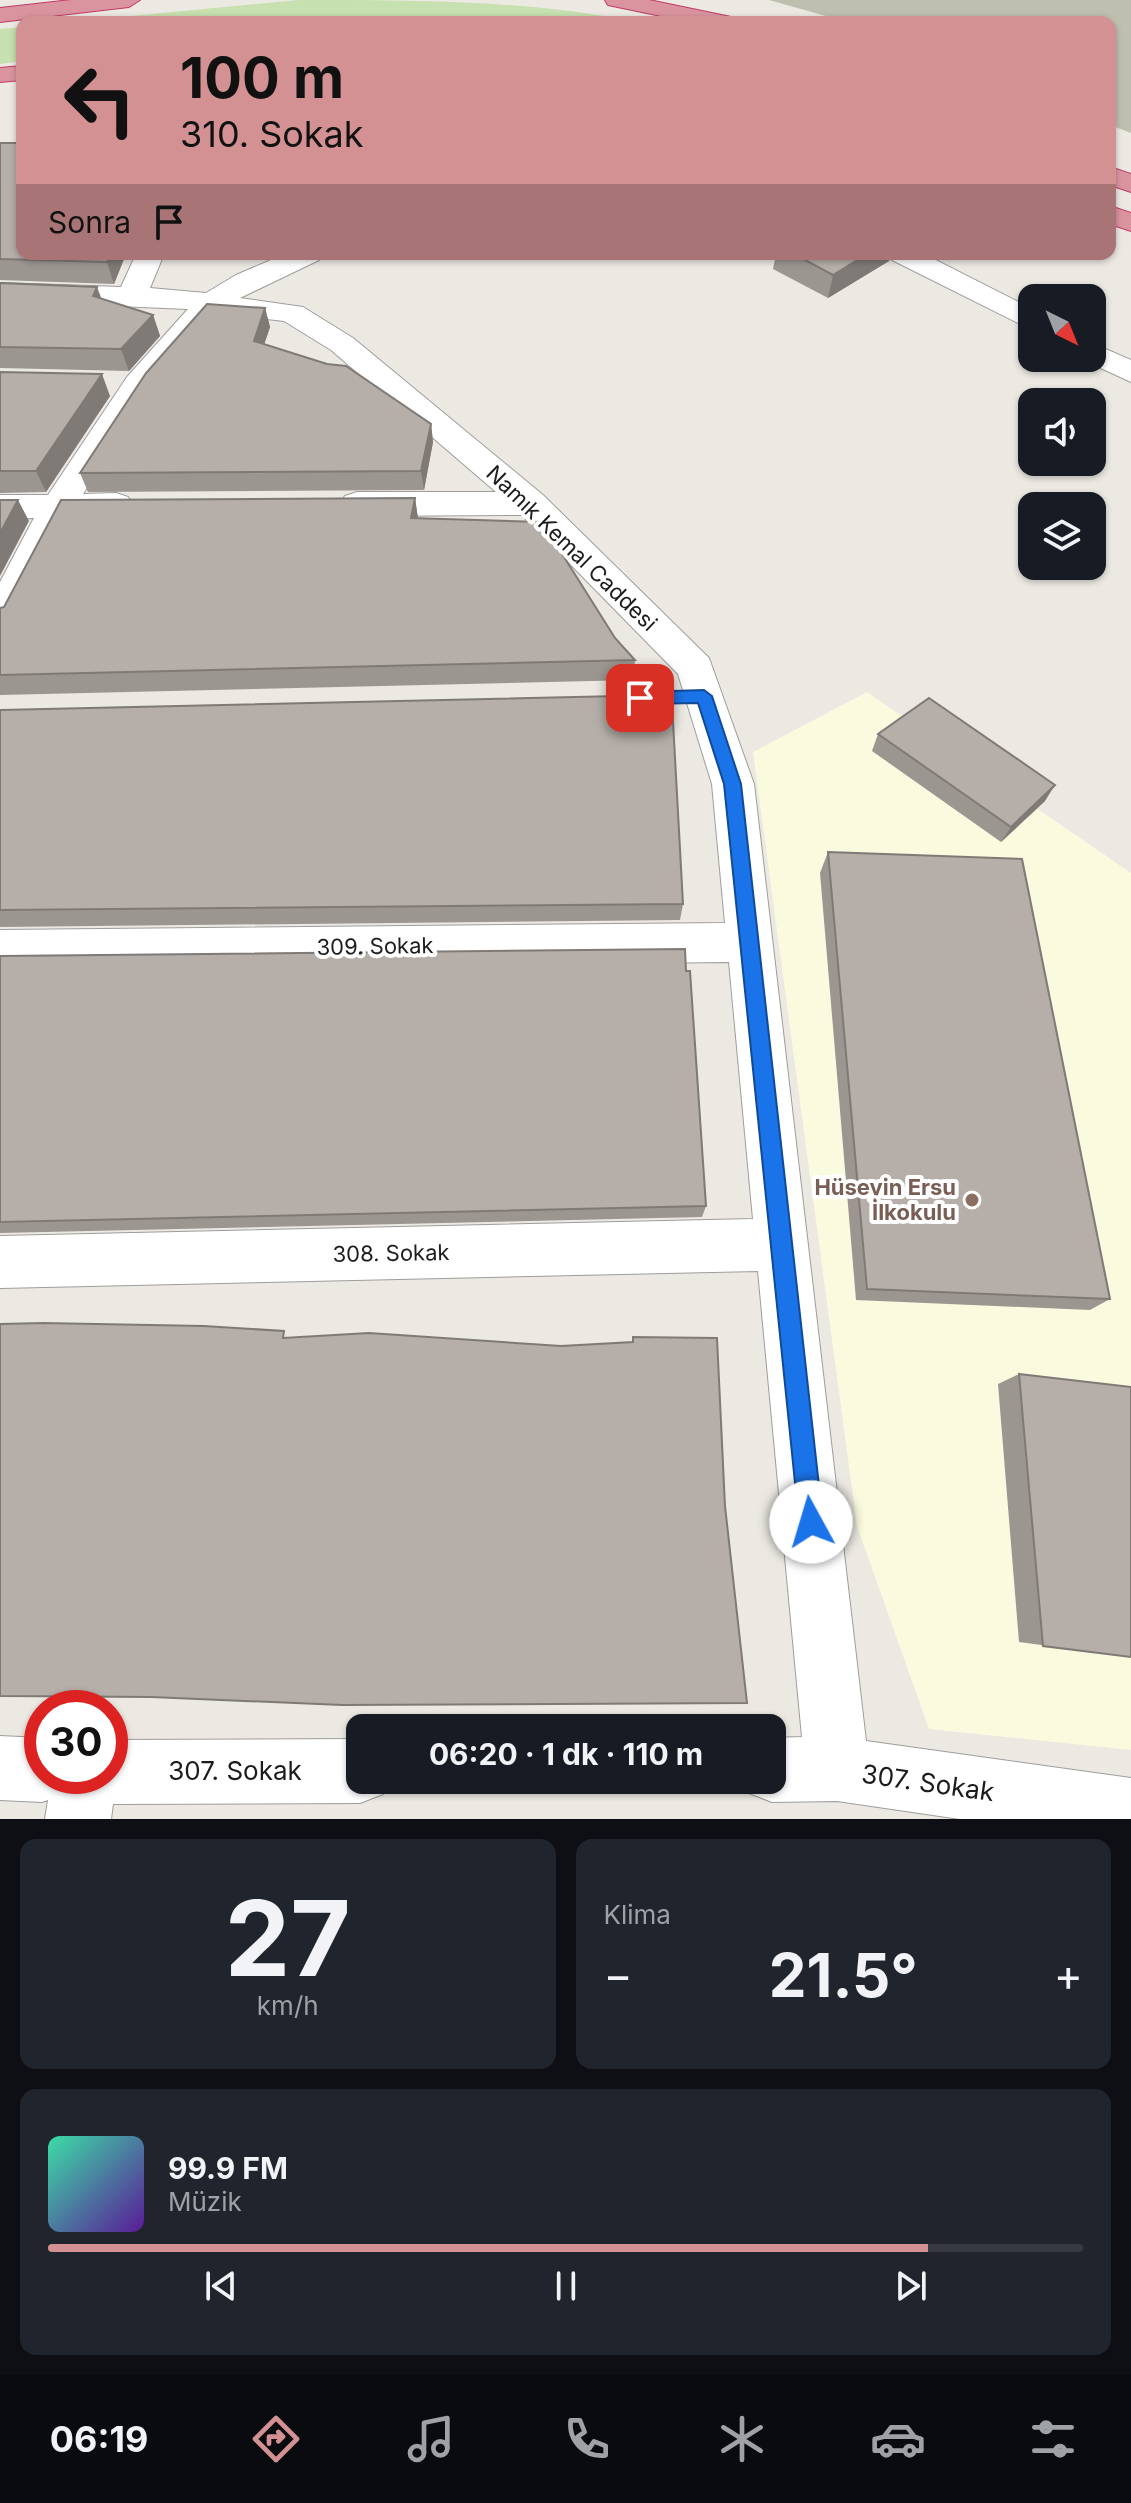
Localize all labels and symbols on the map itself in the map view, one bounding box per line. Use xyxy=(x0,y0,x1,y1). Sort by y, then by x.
north arrow xyxy=(1018,284,1106,372)
street label: Namık Kemal Caddesi xyxy=(481,460,663,636)
pin xyxy=(606,664,674,732)
street label: 309. Sokak xyxy=(316,932,434,960)
place label: Hüseyin Ersu İlkokulu xyxy=(814,1174,956,1225)
marker: Hüseyin Ersu İlkokulu xyxy=(963,1191,981,1209)
street label: 308. Sokak xyxy=(332,1239,450,1267)
position arrow xyxy=(769,1480,853,1564)
speed limit sign: 30 xyxy=(24,1690,128,1794)
street label: 307. Sokak xyxy=(168,1755,302,1786)
street label: 307. Sokak xyxy=(860,1758,996,1807)

